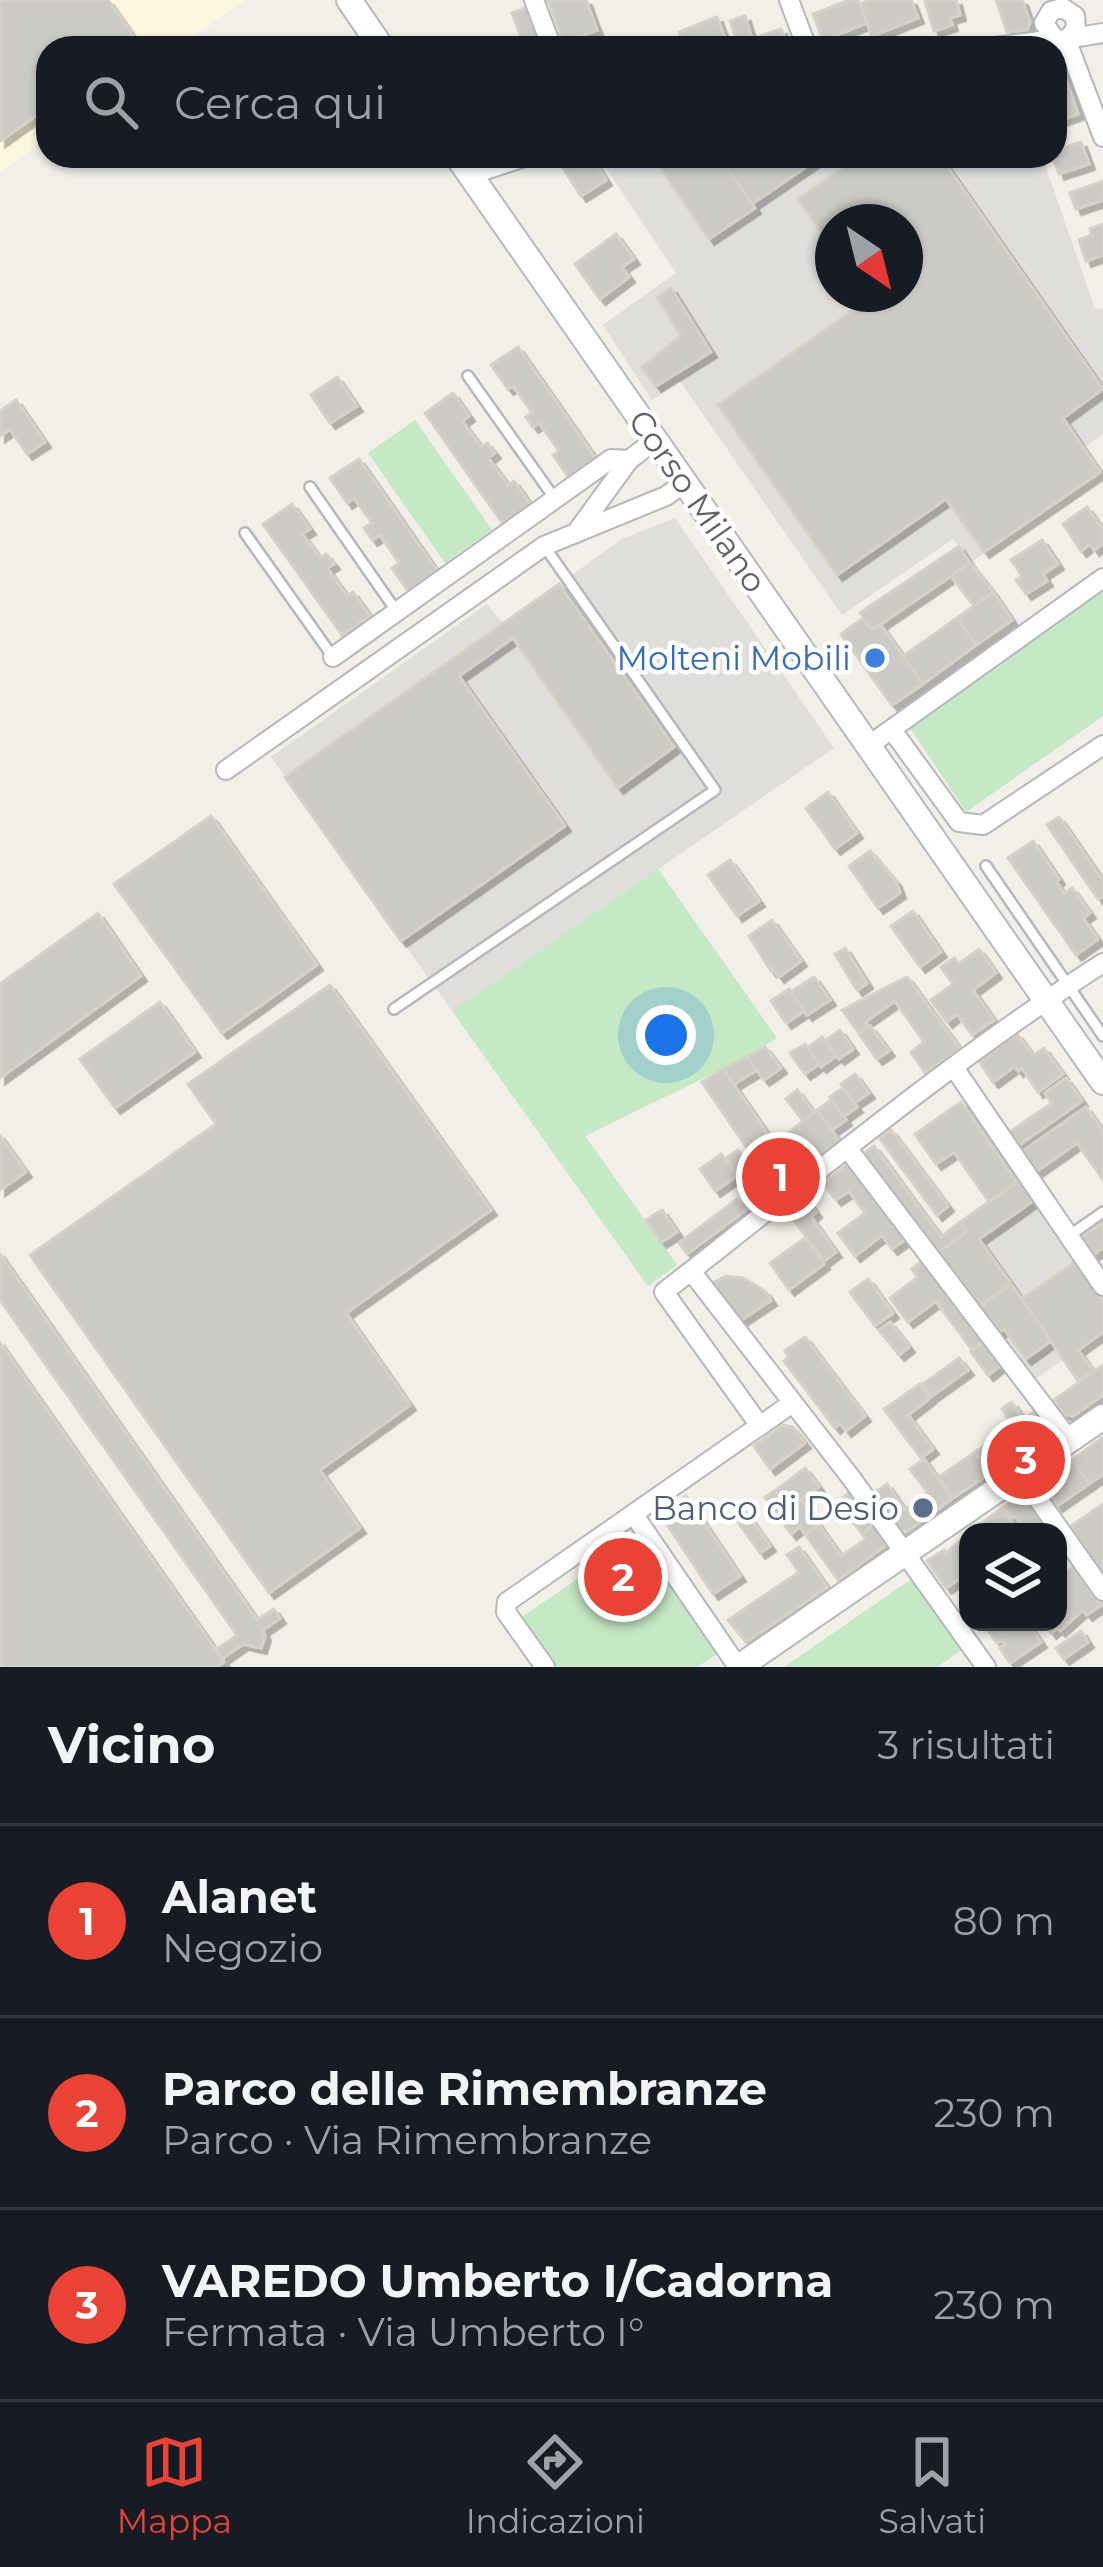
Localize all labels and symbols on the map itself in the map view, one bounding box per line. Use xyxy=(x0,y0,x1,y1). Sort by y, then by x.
north arrow xyxy=(815,204,923,312)
street label: Corso Milano xyxy=(620,402,776,600)
place label: Molteni Mobili xyxy=(616,638,851,678)
marker: Molteni Mobili xyxy=(862,645,888,671)
your location xyxy=(636,1005,696,1065)
pin: 1 xyxy=(742,1132,820,1222)
pin: 3 xyxy=(987,1415,1065,1505)
place label: Banco di Desio xyxy=(652,1488,899,1528)
marker: Banco di Desio xyxy=(910,1495,936,1521)
pin: 2 xyxy=(584,1532,662,1622)

